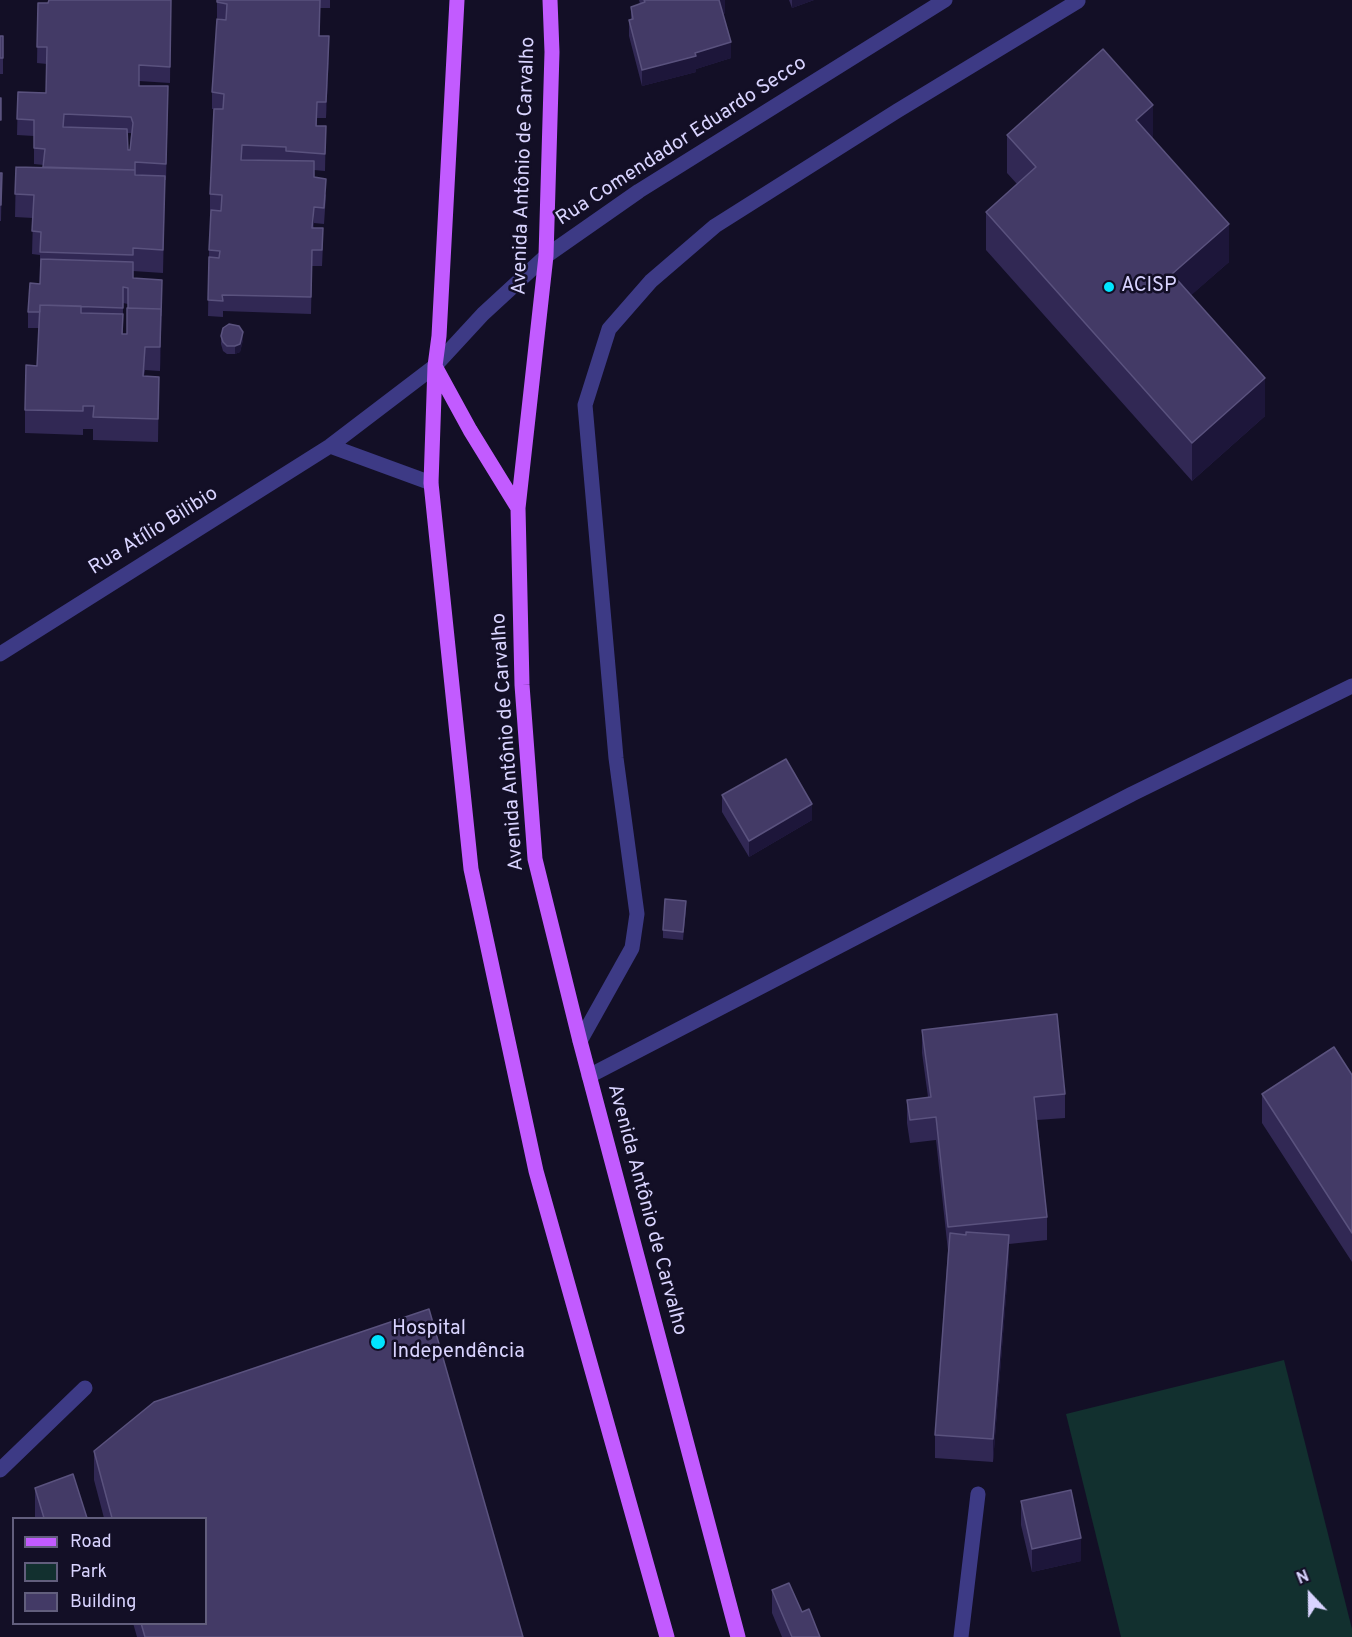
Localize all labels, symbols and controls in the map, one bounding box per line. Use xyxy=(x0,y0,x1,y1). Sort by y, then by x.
street label: Avenida Antônio de Carvalho xyxy=(508,36,542,296)
street label: Rua Comendador Eduardo Secco xyxy=(552,52,812,232)
place label: ACISP xyxy=(1121,275,1177,299)
marker: ACISP xyxy=(1102,280,1116,294)
street label: Rua Atílio Bilibio xyxy=(85,483,223,581)
street label: Avenida Antônio de Carvalho xyxy=(488,612,530,872)
street label: Avenida Antônio de Carvalho xyxy=(601,1082,691,1338)
place label: Hospital Independência xyxy=(392,1318,525,1365)
marker: Hospital Independência xyxy=(369,1333,387,1351)
legend xyxy=(12,1517,207,1625)
text: Road xyxy=(70,1531,112,1554)
text: Park xyxy=(70,1561,107,1584)
north arrow xyxy=(1280,1565,1340,1625)
text: N xyxy=(1294,1567,1312,1590)
text: Building xyxy=(70,1591,136,1614)

